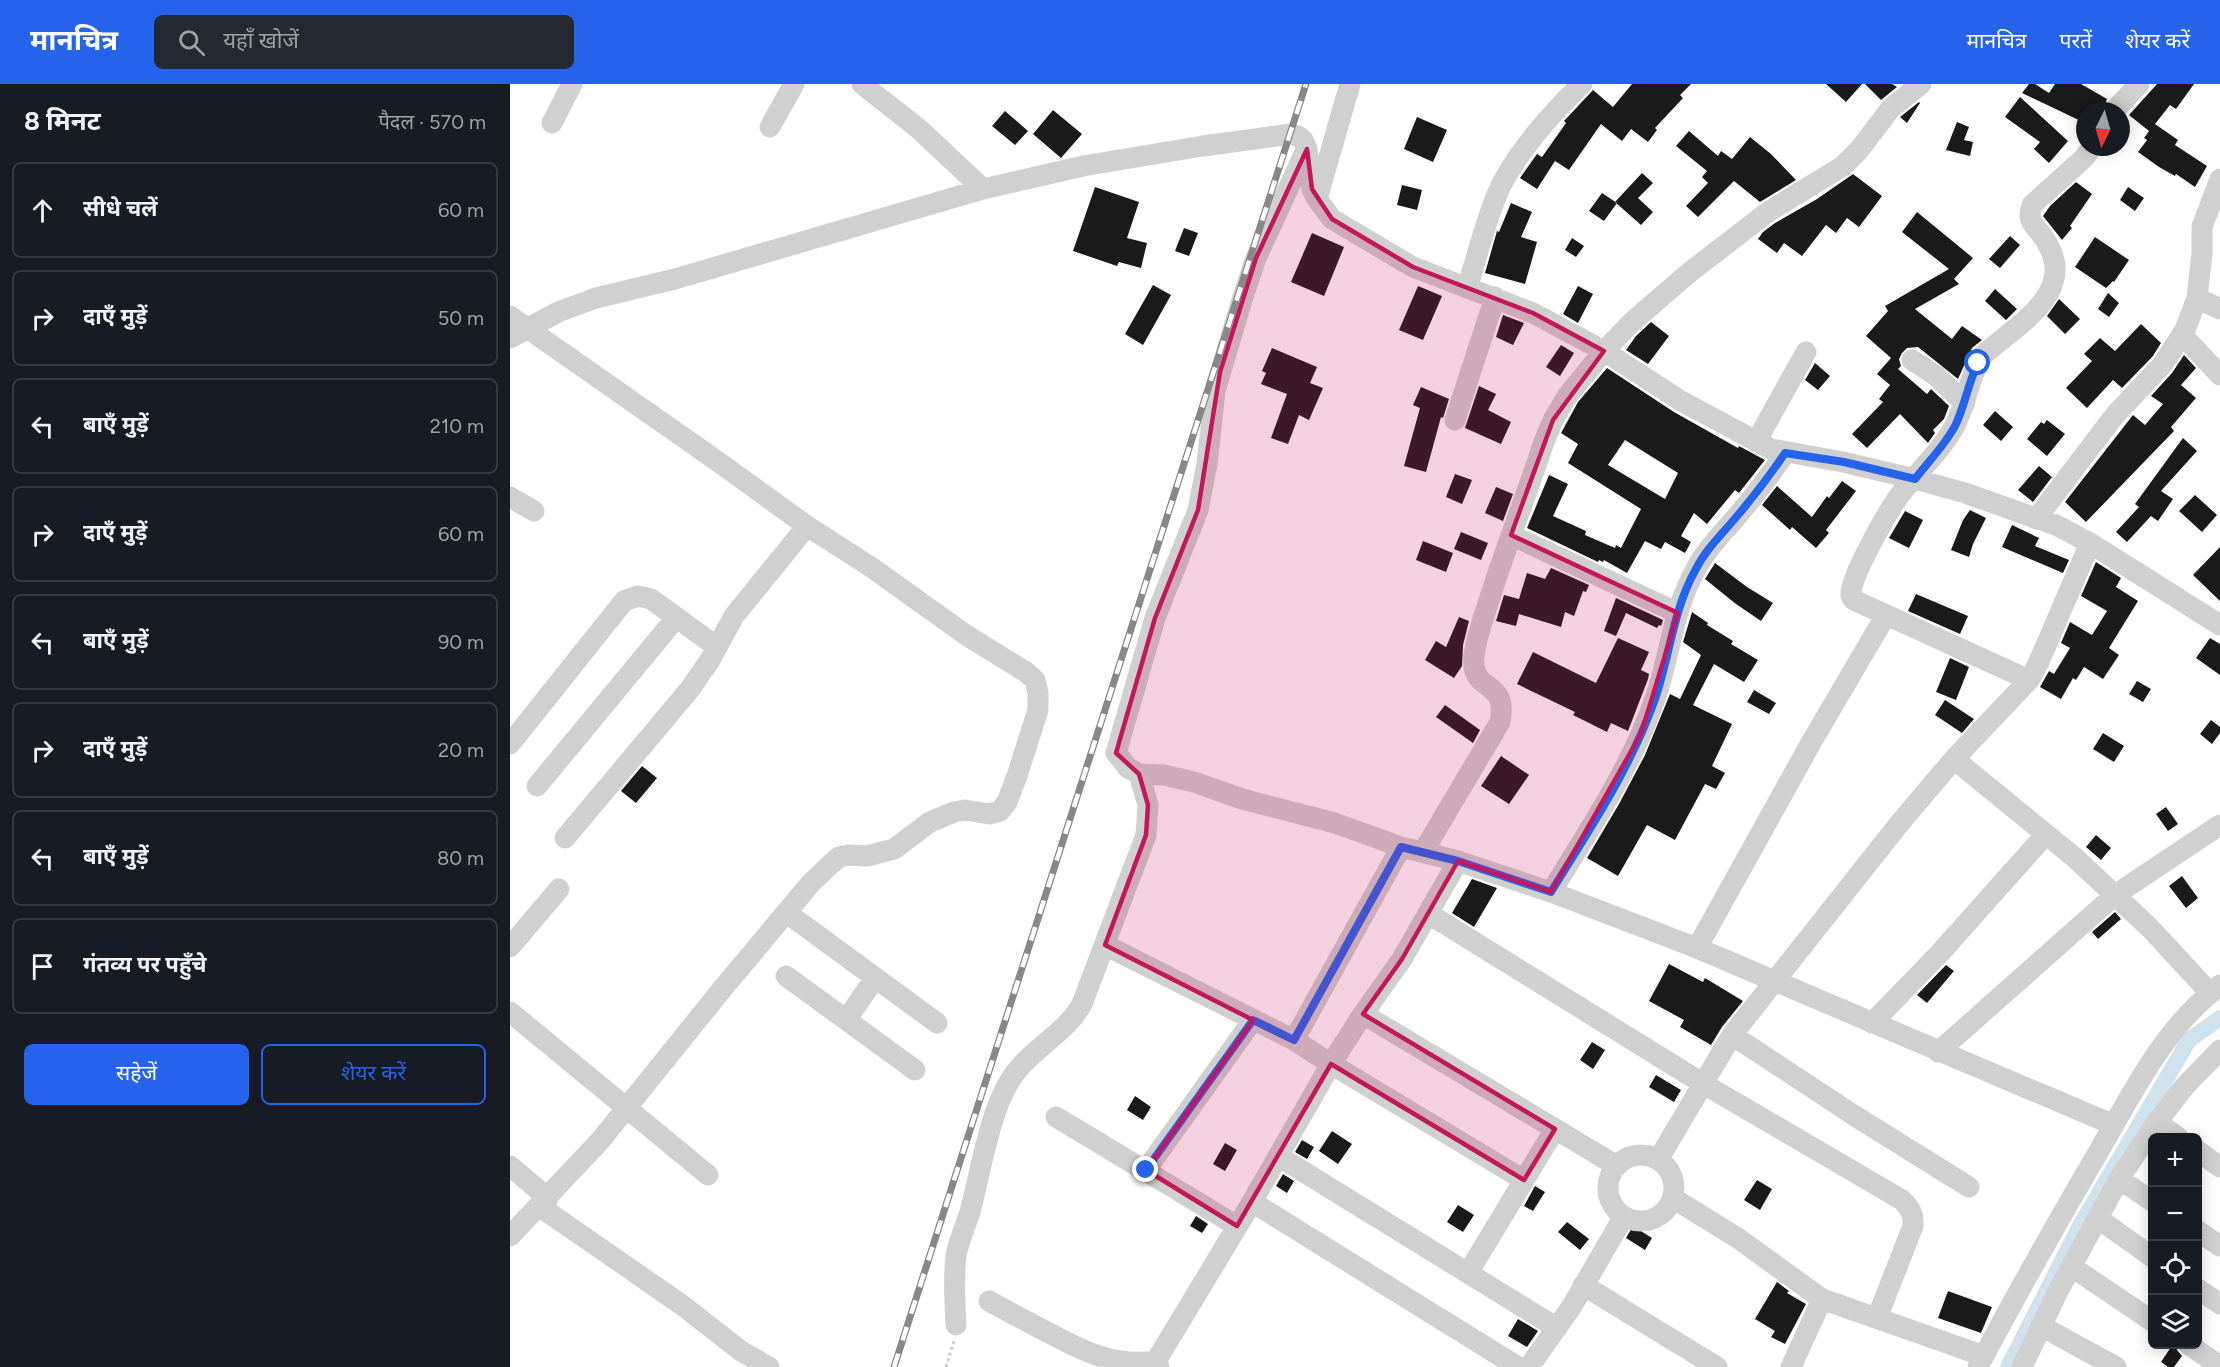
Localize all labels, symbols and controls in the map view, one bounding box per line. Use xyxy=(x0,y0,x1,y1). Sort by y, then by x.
search box xyxy=(154,15,574,69)
text: मानचित्र xyxy=(30,23,118,57)
icon: search xyxy=(175,26,208,59)
text: यहाँ खोजें xyxy=(223,27,299,54)
text: मानचित्र xyxy=(1967,28,2027,53)
text: परतें xyxy=(2060,28,2092,53)
text: शेयर करें xyxy=(2125,28,2190,53)
north arrow xyxy=(2076,102,2130,156)
text: 8 मिनट xyxy=(24,105,101,137)
text: पैदल · 570 m xyxy=(378,110,486,134)
icon: ahead xyxy=(26,194,59,227)
text: सीधे चलें xyxy=(83,195,158,222)
text: 60 m xyxy=(438,198,484,222)
icon: right xyxy=(26,302,59,335)
text: दाएँ मुड़ें xyxy=(83,303,147,330)
text: 50 m xyxy=(438,306,484,330)
route start xyxy=(1964,349,1990,375)
icon: left xyxy=(26,410,59,443)
text: बाएँ मुड़ें xyxy=(83,411,149,438)
text: 210 m xyxy=(430,414,484,438)
icon: right xyxy=(26,518,59,551)
text: दाएँ मुड़ें xyxy=(83,519,147,546)
text: 60 m xyxy=(438,522,484,546)
icon: left xyxy=(26,626,59,659)
text: बाएँ मुड़ें xyxy=(83,627,149,654)
text: 90 m xyxy=(438,630,484,654)
icon: right xyxy=(26,734,59,767)
text: दाएँ मुड़ें xyxy=(83,735,147,762)
text: 20 m xyxy=(438,738,484,762)
icon: left xyxy=(26,842,59,875)
text: बाएँ मुड़ें xyxy=(83,843,149,870)
text: 80 m xyxy=(437,846,484,870)
icon: arrive xyxy=(26,950,59,983)
text: गंतव्य पर पहुँचे xyxy=(83,951,207,978)
button: सहेजें xyxy=(24,1044,249,1105)
button: शेयर करें xyxy=(261,1044,486,1105)
map controls xyxy=(2148,1133,2202,1349)
button: + xyxy=(2148,1133,2202,1187)
route end xyxy=(1132,1156,1158,1182)
button: − xyxy=(2148,1187,2202,1241)
button: locate xyxy=(2148,1241,2202,1295)
button: layers xyxy=(2148,1295,2202,1349)

